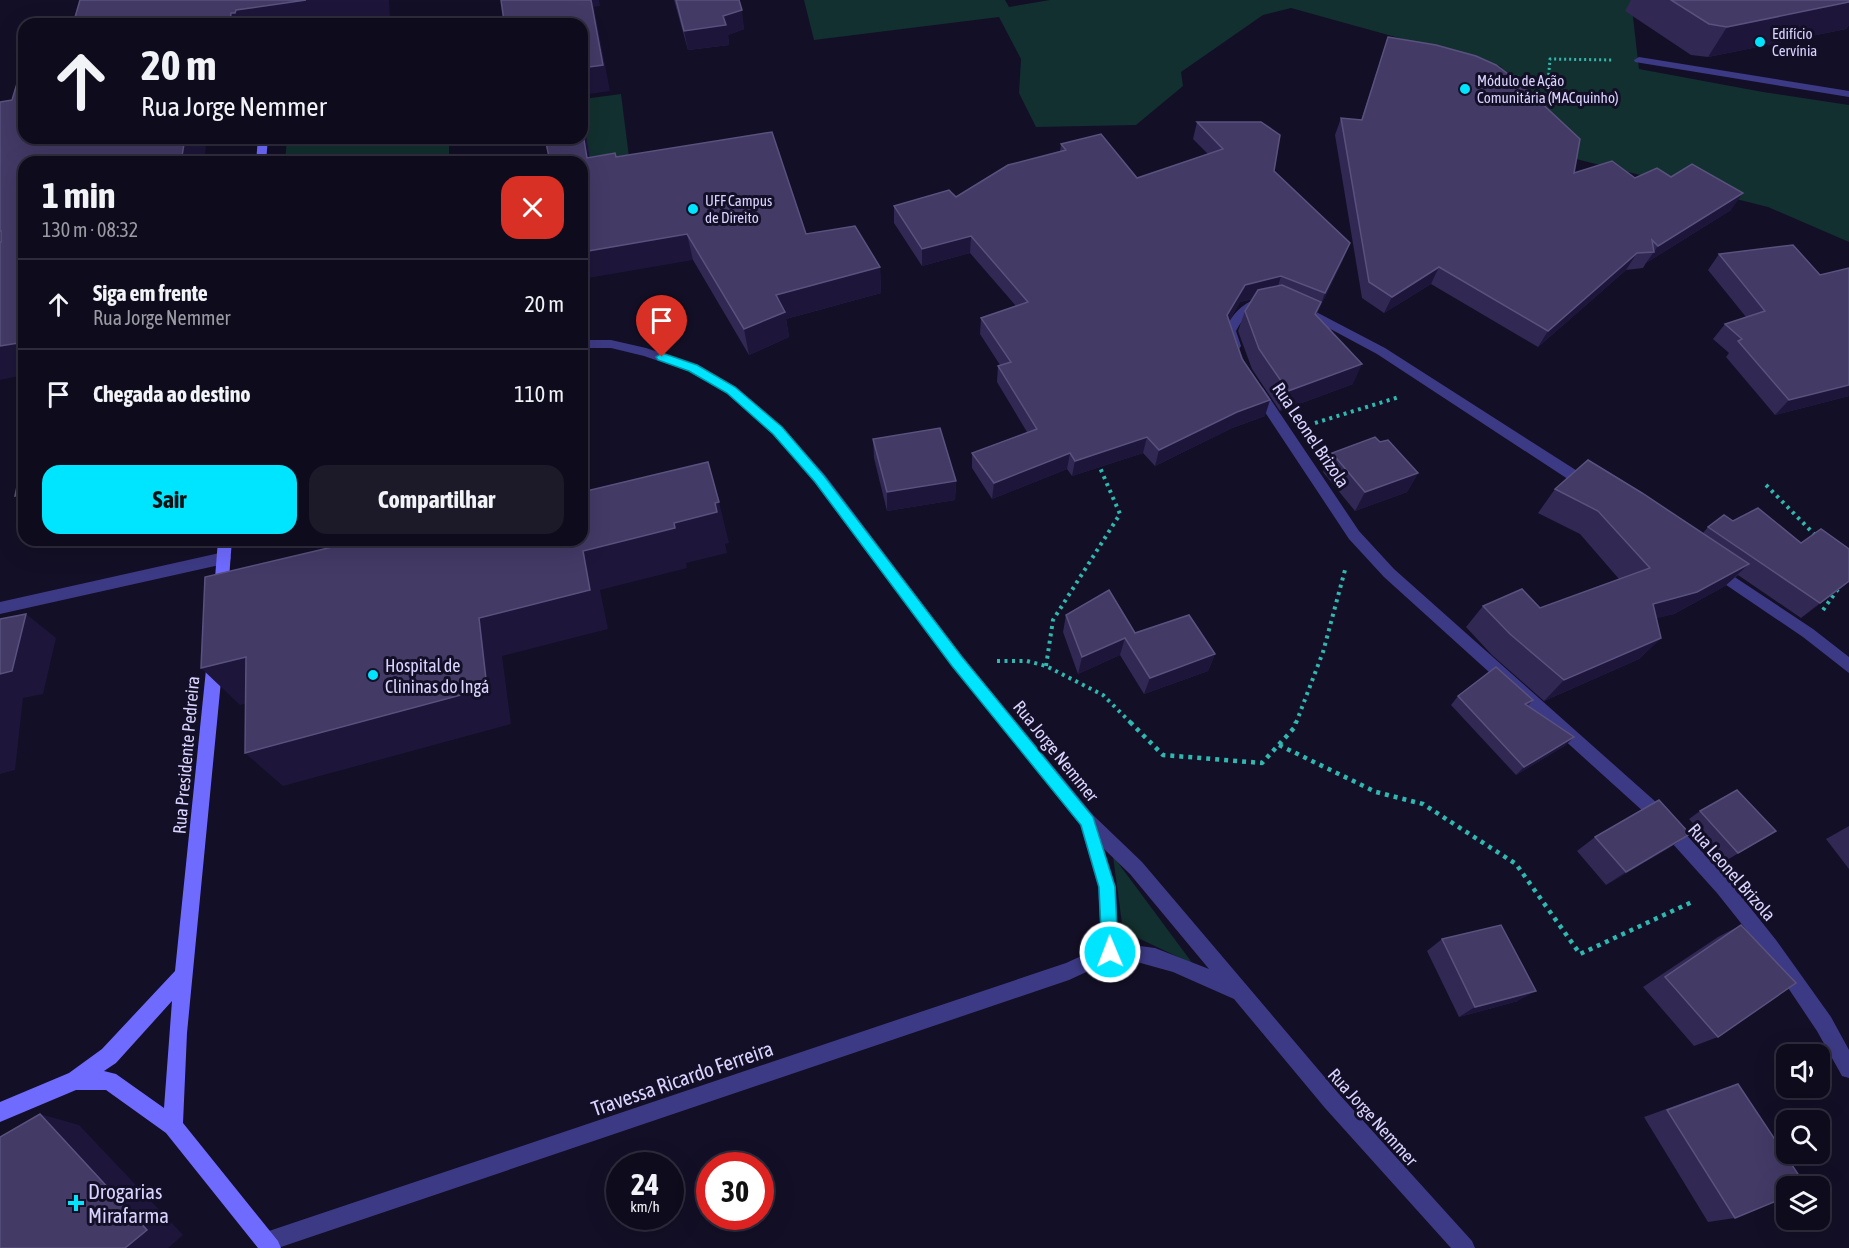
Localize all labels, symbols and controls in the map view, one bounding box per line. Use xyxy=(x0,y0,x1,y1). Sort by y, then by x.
place label: Edifício Cervínia xyxy=(1772,25,1817,59)
marker: Edifício Cervínia xyxy=(1753,35,1767,49)
text: 20 m xyxy=(141,41,216,89)
icon: ahead xyxy=(42,42,120,120)
place label: Módulo de Ação Comunitária (MACquinho) xyxy=(1477,72,1619,106)
marker: Módulo de Ação Comunitária (MACquinho) xyxy=(1458,82,1472,96)
text: Rua Jorge Nemmer xyxy=(141,91,327,122)
text: 1 min xyxy=(42,174,116,216)
button: close xyxy=(501,176,564,239)
place label: UFF Campus de Direito xyxy=(705,192,772,226)
marker: UFF Campus de Direito xyxy=(686,202,700,216)
text: 130 m · 08:32 xyxy=(42,218,138,241)
text: Siga em frente xyxy=(93,280,208,306)
icon: ahead xyxy=(42,288,75,321)
text: 20 m xyxy=(524,291,564,317)
pin xyxy=(636,295,687,357)
icon: arrive xyxy=(645,304,678,337)
text: Rua Jorge Nemmer xyxy=(93,306,230,329)
icon: arrive xyxy=(42,378,75,411)
street label: Rua Leonel Brizola xyxy=(1268,379,1354,491)
text: Chegada ao destino xyxy=(93,381,251,407)
text: 110 m xyxy=(514,381,564,407)
button: Sair xyxy=(42,465,297,534)
button: Compartilhar xyxy=(309,465,564,534)
place label: Hospital de Clininas do Ingá xyxy=(385,655,489,697)
marker: Hospital de Clininas do Ingá xyxy=(366,668,380,682)
street label: Rua Presidente Pedreira xyxy=(169,675,203,835)
street label: Rua Jorge Nemmer xyxy=(1009,696,1104,806)
street label: Rua Leonel Brizola xyxy=(1684,819,1780,925)
position arrow xyxy=(1078,920,1142,984)
street label: Travessa Ricardo Ferreira xyxy=(588,1036,776,1120)
map controls xyxy=(1776,1044,1830,1230)
button: sound xyxy=(1776,1044,1830,1098)
street label: Rua Jorge Nemmer xyxy=(1324,1064,1423,1171)
button: search xyxy=(1776,1110,1830,1164)
speed limit sign: 30 xyxy=(696,1152,774,1230)
text: 24 xyxy=(631,1167,659,1201)
button: layers xyxy=(1776,1176,1830,1230)
place label: Drogarias Mirafarma xyxy=(88,1179,169,1227)
marker: Drogarias Mirafarma xyxy=(69,1196,83,1210)
text: km/h xyxy=(630,1198,660,1215)

